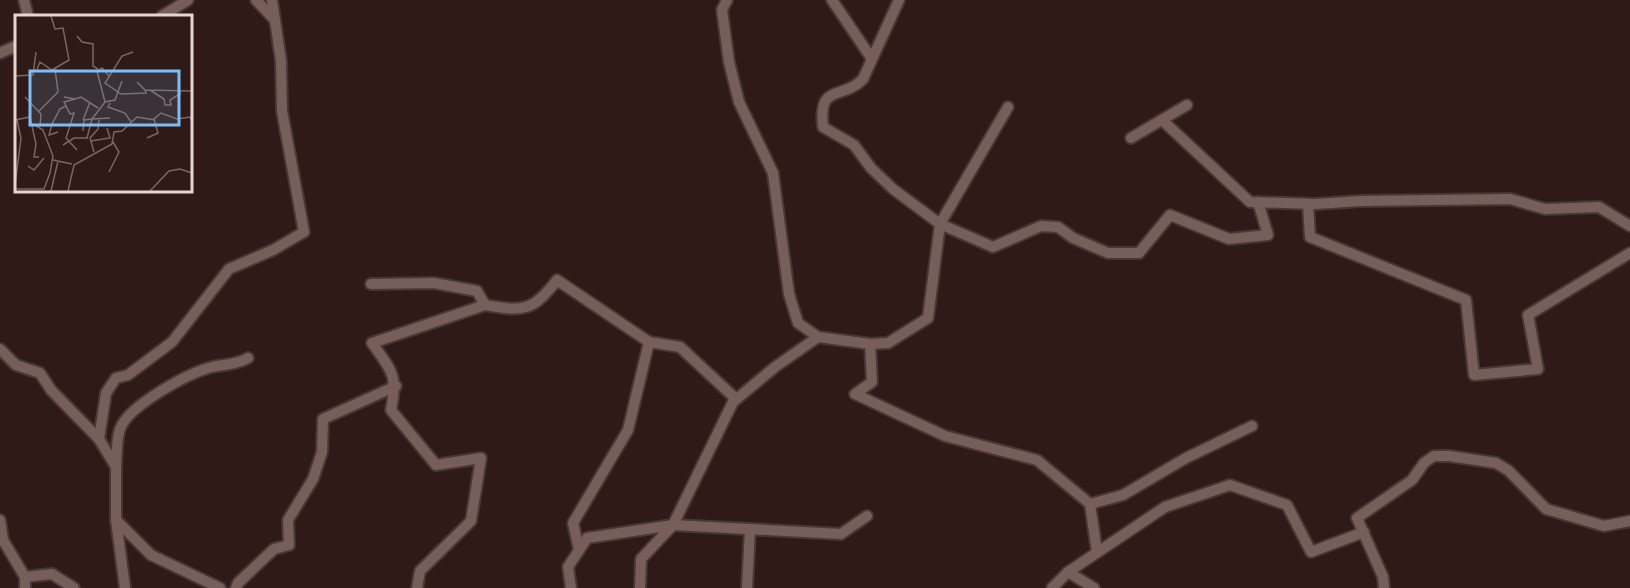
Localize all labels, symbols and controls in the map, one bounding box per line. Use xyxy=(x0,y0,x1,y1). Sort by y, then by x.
inset map xyxy=(15,15,192,192)

